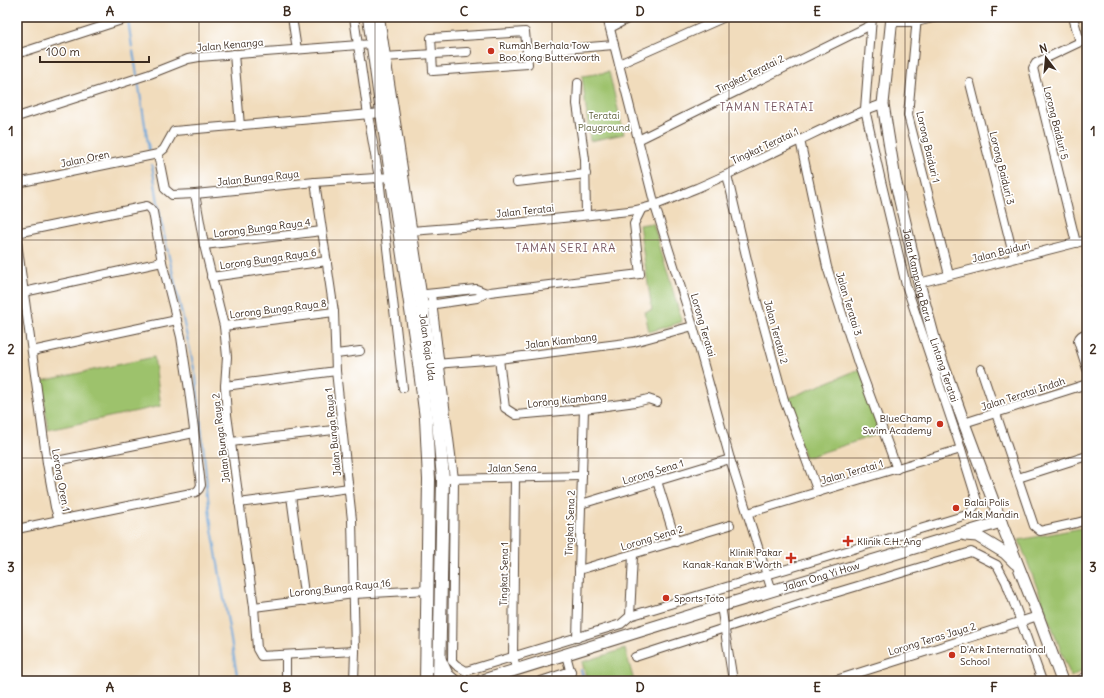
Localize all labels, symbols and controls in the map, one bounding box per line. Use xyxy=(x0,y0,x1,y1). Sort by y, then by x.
text: A xyxy=(106,3,115,20)
text: B xyxy=(283,3,292,20)
text: C xyxy=(460,3,469,20)
text: D xyxy=(635,3,645,20)
text: E xyxy=(813,3,821,20)
text: F xyxy=(990,3,998,20)
street label: Jalan Kenanga xyxy=(196,36,264,54)
scale bar xyxy=(40,38,149,64)
north arrow xyxy=(1026,38,1066,78)
place label: Rumah Berhala Tow Boo Kong Butterworth xyxy=(499,39,600,64)
text: N xyxy=(1038,41,1049,56)
text: 100 m xyxy=(46,44,80,59)
marker: Rumah Berhala Tow Boo Kong Butterworth xyxy=(486,46,496,56)
street label: Tingkat Teratai 2 xyxy=(714,52,787,96)
street label: Lorong Baiduri 5 xyxy=(1041,85,1071,161)
district label: TAMAN TERATAI xyxy=(720,100,814,114)
park label: Teratai Playground xyxy=(578,109,630,134)
street label: Lorong Baiduri 1 xyxy=(913,110,943,184)
text: 1 xyxy=(8,123,14,140)
text: 1 xyxy=(1090,123,1096,140)
street label: Tingkat Teratai 1 xyxy=(729,125,801,167)
street label: Lorong Baiduri 3 xyxy=(987,130,1017,206)
street label: Jalan Oren xyxy=(59,147,111,171)
street label: Jalan Bunga Raya xyxy=(216,167,300,189)
street label: Jalan Teratai xyxy=(496,202,554,220)
street label: Lorong Bunga Raya 4 xyxy=(213,216,311,240)
street label: Jalan Kampung Baru xyxy=(900,227,936,323)
street label: Jalan Baiduri xyxy=(971,239,1031,265)
district label: TAMAN SERI ARA xyxy=(516,241,616,255)
street label: Lorong Bunga Raya 6 xyxy=(219,246,317,272)
street label: Jalan Teratai 3 xyxy=(833,271,865,338)
street label: Lorong Teratai xyxy=(688,292,718,358)
street label: Lorong Bunga Raya 8 xyxy=(229,297,327,321)
street label: Jalan Teratai 2 xyxy=(761,299,791,366)
street label: Jalan Raja Uda xyxy=(417,313,439,382)
street label: Jalan Kiambang xyxy=(524,330,598,352)
street label: Lintang Teratai xyxy=(927,336,961,404)
text: 2 xyxy=(7,341,15,358)
text: 2 xyxy=(1089,341,1097,358)
street label: Jalan Teratai Indah xyxy=(979,374,1067,414)
street label: Jalan Bunga Raya 1 xyxy=(322,387,344,477)
street label: Lorong Kiambang xyxy=(527,389,607,411)
street label: Jalan Bunga Raya 2 xyxy=(209,392,233,483)
place label: BlueChamp Swim Academy xyxy=(863,412,932,437)
marker: BlueChamp Swim Academy xyxy=(935,419,945,429)
street label: Lorong Oren 1 xyxy=(49,448,73,512)
street label: Lorong Sena 1 xyxy=(621,457,685,487)
street label: Jalan Teratai 1 xyxy=(819,457,885,487)
street label: Jalan Sena xyxy=(487,461,537,475)
street label: Tingkat Sena 2 xyxy=(562,489,578,556)
place label: Balai Polis Mak Mandin xyxy=(964,496,1019,521)
marker: Balai Polis Mak Mandin xyxy=(951,503,961,513)
street label: Lorong Sena 2 xyxy=(619,522,685,554)
marker: Klinik C.H. Ang xyxy=(842,535,854,547)
place label: Klinik C.H. Ang xyxy=(857,535,921,548)
street label: Tingkat Sena 1 xyxy=(497,542,511,606)
place label: Klinik Pakar Kanak-Kanak B'Worth xyxy=(683,546,782,571)
marker: Klinik Pakar Kanak-Kanak B'Worth xyxy=(785,552,797,564)
street label: Jalan Ong Yi How xyxy=(781,558,861,594)
text: 3 xyxy=(7,559,15,576)
text: 3 xyxy=(1089,559,1097,576)
street label: Lorong Bunga Raya 16 xyxy=(289,576,391,600)
place label: Sports Toto xyxy=(674,592,725,605)
marker: Sports Toto xyxy=(661,593,671,603)
street label: Lorong Teras Jaya 2 xyxy=(887,619,978,658)
place label: D'Ark International School xyxy=(960,643,1046,668)
marker: D'Ark International School xyxy=(947,650,957,660)
text: A xyxy=(106,679,115,696)
text: B xyxy=(283,679,292,696)
text: C xyxy=(460,679,469,696)
text: D xyxy=(635,679,645,696)
text: E xyxy=(813,679,821,696)
text: F xyxy=(990,679,998,696)

